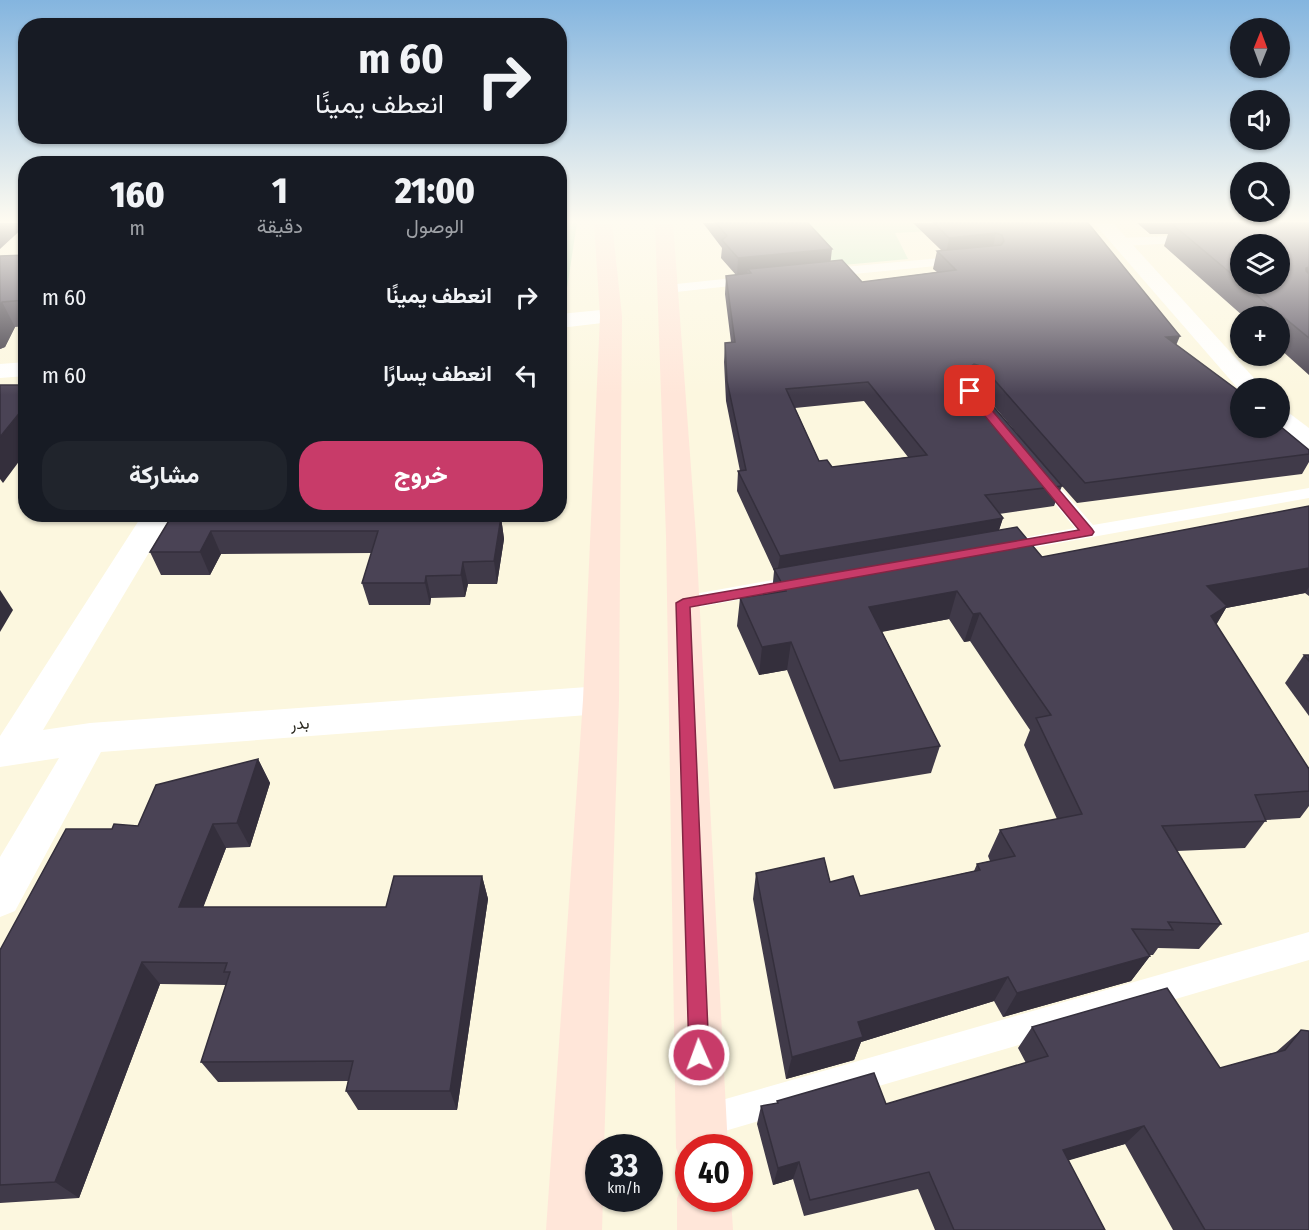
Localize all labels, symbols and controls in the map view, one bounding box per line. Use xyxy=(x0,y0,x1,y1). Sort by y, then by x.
north arrow xyxy=(1230,18,1290,78)
map controls xyxy=(1230,18,1290,438)
text: 60 m xyxy=(358,34,444,84)
icon: right xyxy=(465,42,543,120)
text: انعطف يمينًا xyxy=(315,88,444,120)
button: sound xyxy=(1230,90,1290,150)
button: search xyxy=(1230,162,1290,222)
text: 1 xyxy=(272,169,288,213)
text: 21:00 xyxy=(395,169,475,213)
text: 160 xyxy=(110,173,165,217)
text: دقيقة xyxy=(257,214,303,238)
text: الوصول xyxy=(406,214,464,238)
text: m xyxy=(130,216,145,240)
button: layers xyxy=(1230,234,1290,294)
icon: right xyxy=(510,281,543,314)
text: انعطف يمينًا xyxy=(386,282,492,309)
text: 60 m xyxy=(42,284,86,311)
button: + xyxy=(1230,306,1290,366)
icon: left xyxy=(510,359,543,392)
text: انعطف يسارًا xyxy=(383,360,492,387)
text: 60 m xyxy=(42,362,86,389)
pin xyxy=(944,365,995,416)
icon: arrive xyxy=(953,374,986,407)
button: − xyxy=(1230,378,1290,438)
button: مشاركة xyxy=(42,441,287,510)
button: خروج xyxy=(299,441,543,510)
street label: بدر xyxy=(289,713,310,735)
position arrow xyxy=(667,1023,731,1087)
speed limit sign: 40 xyxy=(675,1134,753,1212)
text: 33 xyxy=(610,1148,638,1184)
text: km/h xyxy=(607,1179,641,1197)

